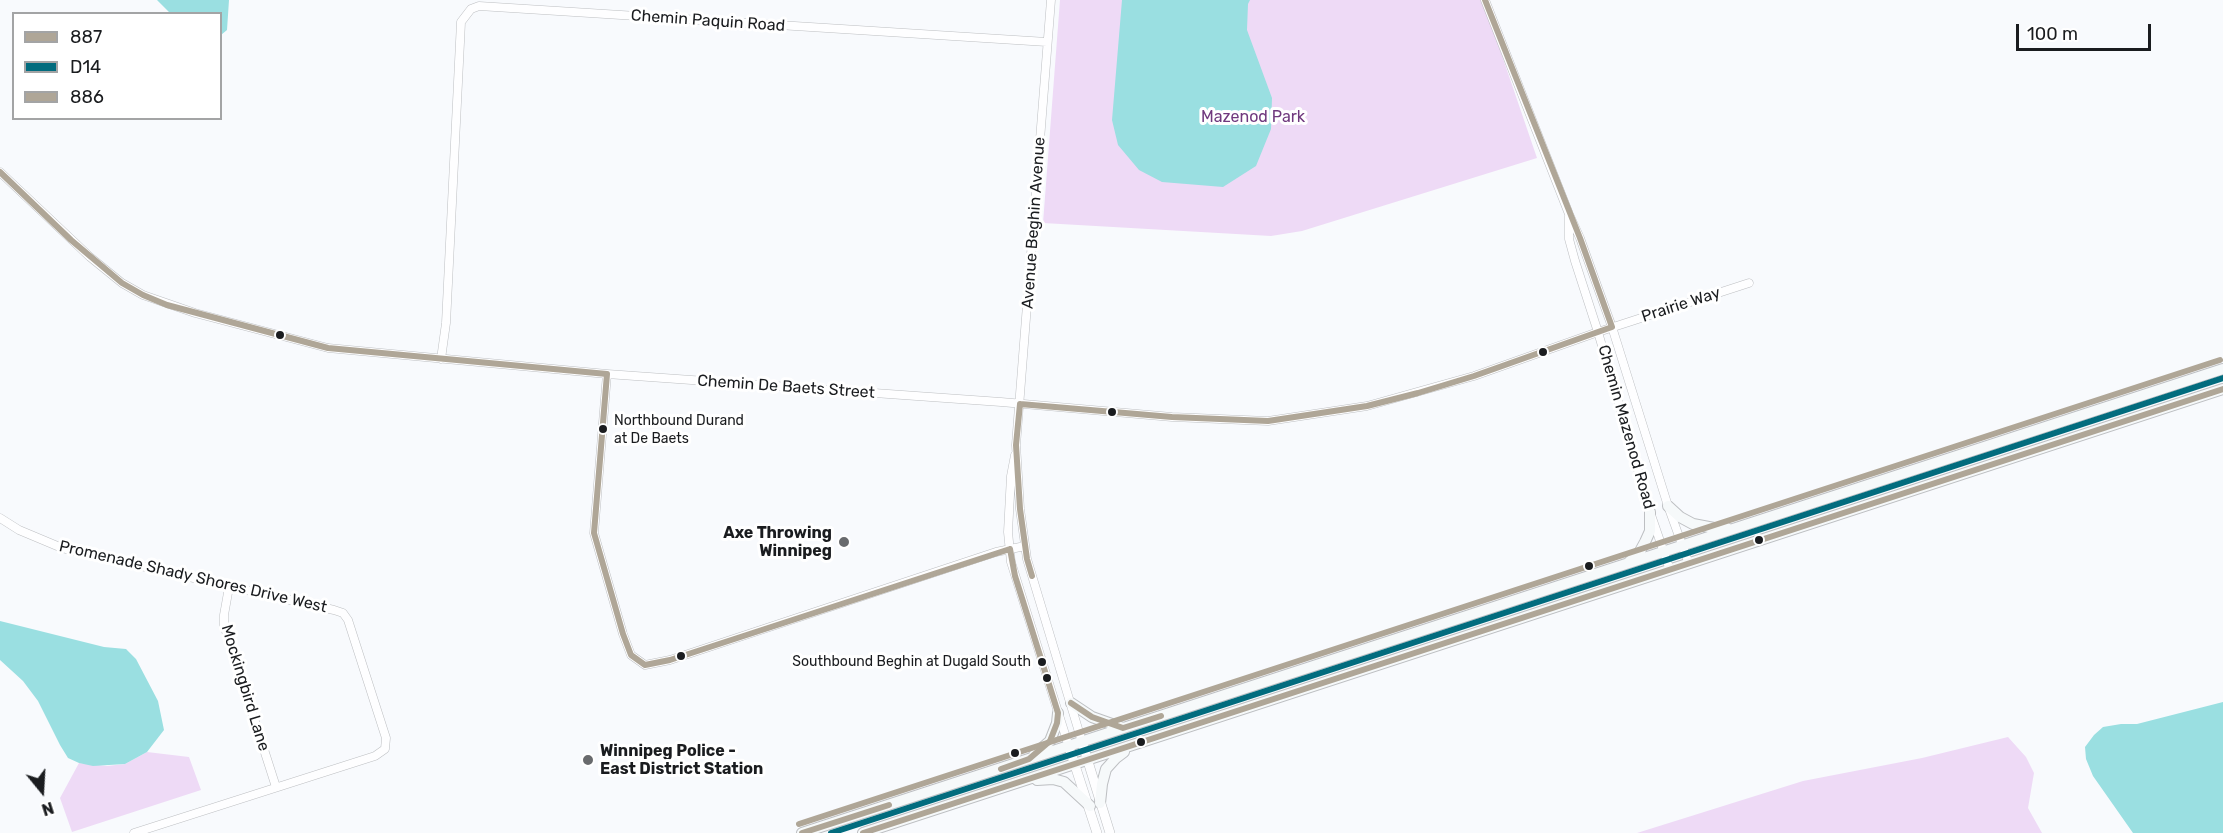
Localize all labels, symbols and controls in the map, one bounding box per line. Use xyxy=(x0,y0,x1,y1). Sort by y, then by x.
street label: Chemin Paquin Road xyxy=(630,6,786,36)
legend xyxy=(12,12,222,120)
scale bar xyxy=(2019,12,2154,50)
text: 100 m xyxy=(2027,23,2078,45)
text: 887 xyxy=(70,26,102,48)
text: D14 xyxy=(70,56,101,78)
text: 886 xyxy=(70,86,104,108)
park label: Mazenod Park xyxy=(1201,107,1305,127)
street label: Avenue Beghin Avenue xyxy=(1018,136,1050,310)
street label: Prairie Way xyxy=(1639,283,1723,327)
unlabelled marker xyxy=(274,329,286,341)
street label: Chemin Mazenod Road xyxy=(1593,343,1659,511)
unlabelled marker xyxy=(1537,346,1549,358)
street label: Chemin De Baets Street xyxy=(697,371,875,403)
unlabelled marker xyxy=(1106,406,1118,418)
place label: Northbound Durand at De Baets xyxy=(614,413,744,446)
marker: Northbound Durand at De Baets xyxy=(597,423,609,435)
place label: Axe Throwing Winnipeg xyxy=(723,523,832,561)
unlabelled marker xyxy=(1753,534,1765,546)
marker: Axe Throwing Winnipeg xyxy=(837,535,851,549)
street label: Promenade Shady Shores Drive West xyxy=(57,537,329,617)
unlabelled marker xyxy=(1583,560,1595,572)
street label: Mockingbird Lane xyxy=(217,622,273,754)
unlabelled marker xyxy=(675,650,687,662)
place label: Southbound Beghin at Dugald South xyxy=(792,654,1031,670)
marker: Southbound Beghin at Dugald South xyxy=(1036,656,1048,668)
unlabelled marker xyxy=(1041,672,1053,684)
unlabelled marker xyxy=(1135,736,1147,748)
place label: Winnipeg Police - East District Station xyxy=(600,741,763,779)
unlabelled marker xyxy=(1009,747,1021,759)
marker: Winnipeg Police - East District Station xyxy=(581,753,595,767)
north arrow xyxy=(12,761,72,821)
text: N xyxy=(39,798,56,819)

